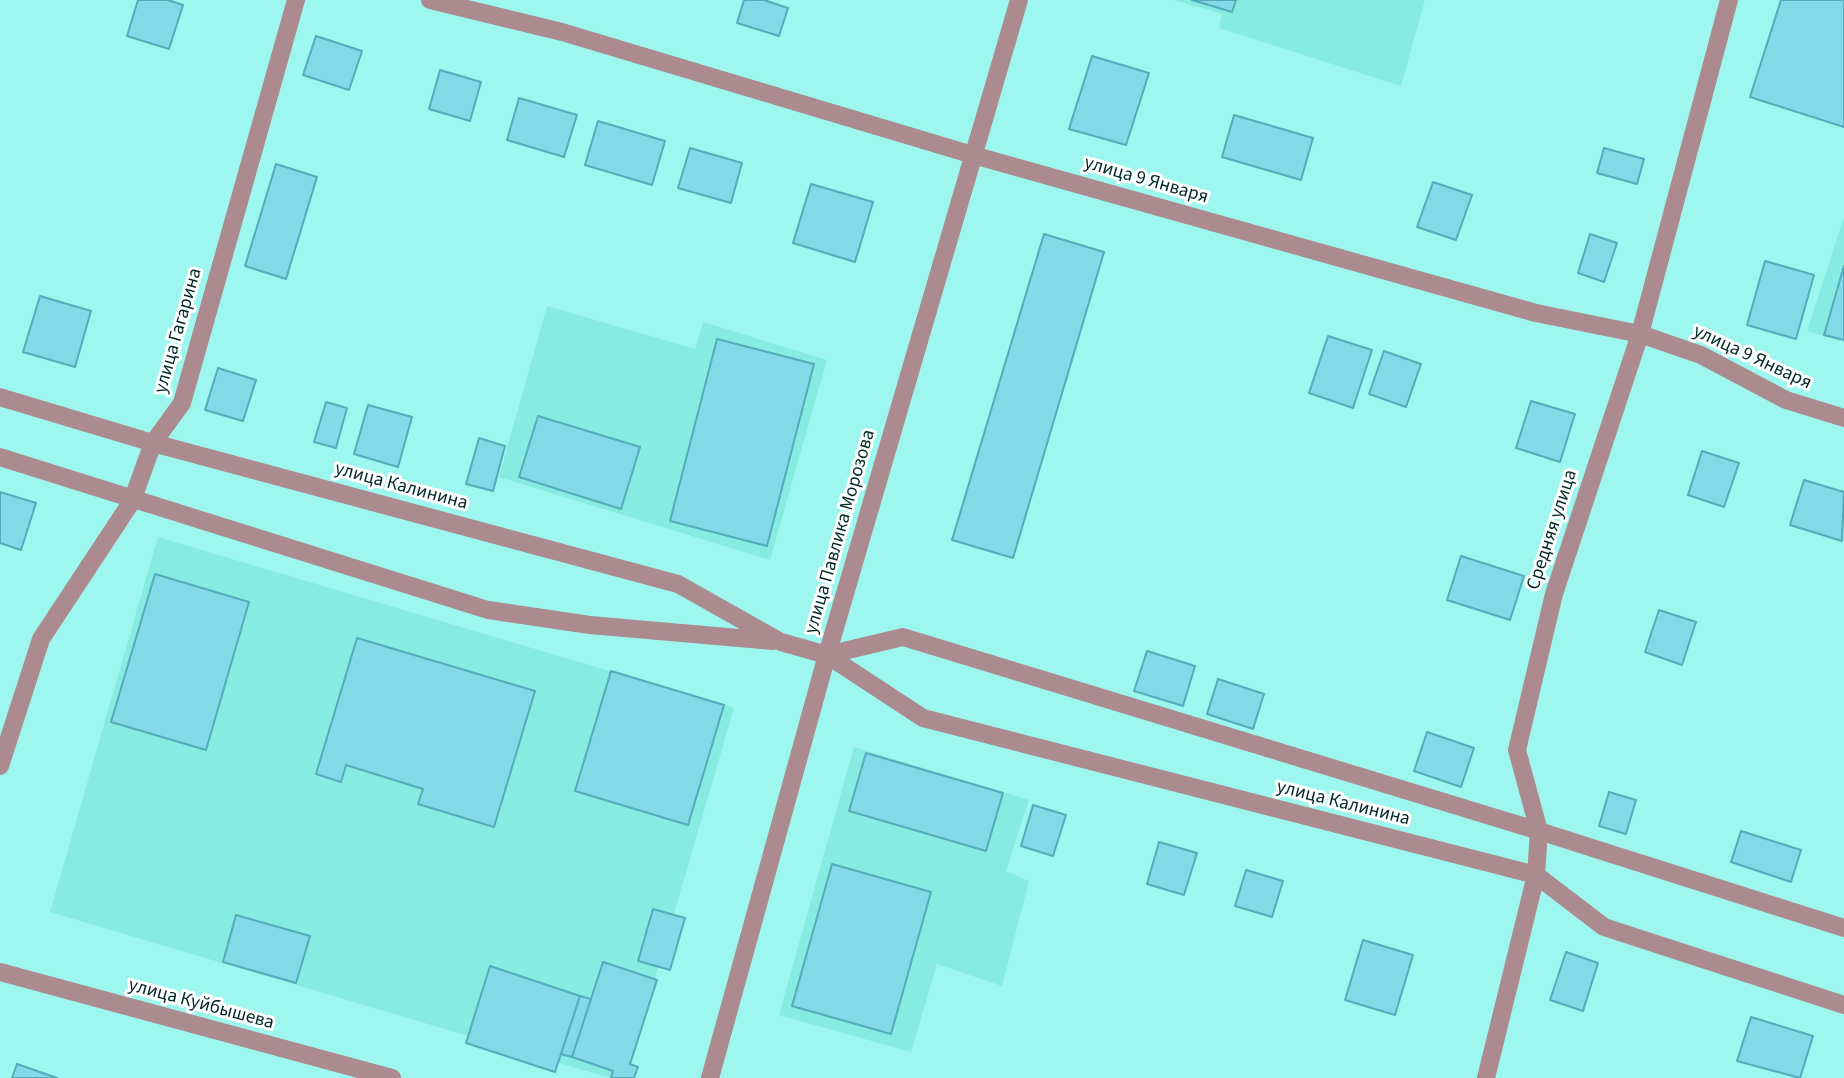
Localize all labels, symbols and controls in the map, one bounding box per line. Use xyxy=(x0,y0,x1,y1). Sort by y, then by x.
street label: улица 9 Января xyxy=(1081,152,1211,210)
street label: улица Гагарина xyxy=(150,266,208,396)
street label: улица 9 Января xyxy=(1689,321,1815,395)
street label: улица Павлика Морозова xyxy=(801,427,881,637)
street label: улица Калинина xyxy=(332,458,470,516)
street label: Средняя улица xyxy=(1523,467,1583,593)
street label: улица Калинина xyxy=(1274,776,1412,832)
street label: улица Куйбышева xyxy=(126,975,276,1035)

